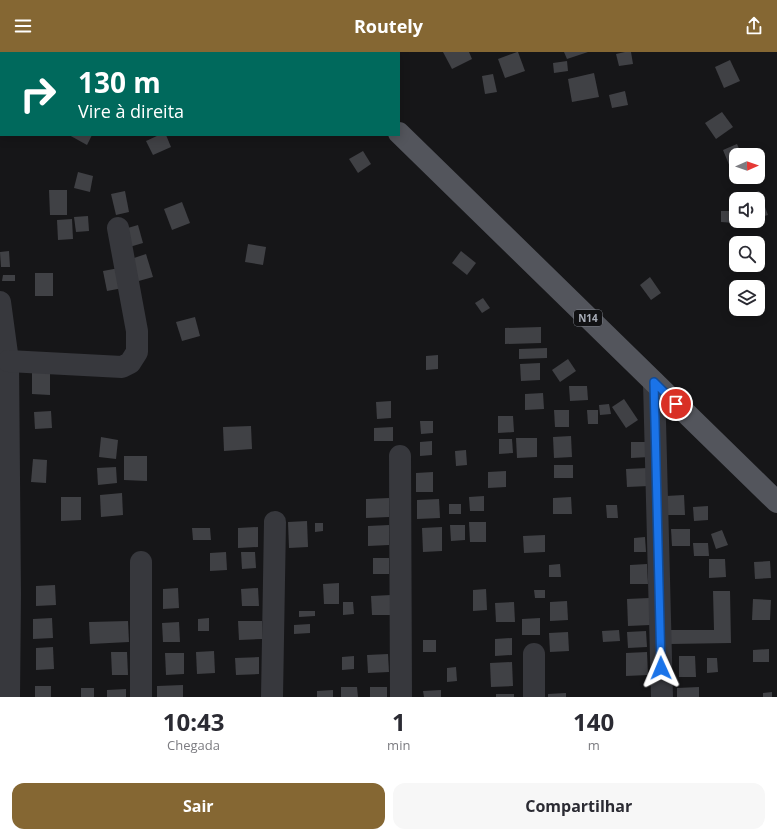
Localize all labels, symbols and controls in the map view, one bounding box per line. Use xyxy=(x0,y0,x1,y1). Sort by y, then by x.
text: Routely xyxy=(354,14,423,38)
icon: menu xyxy=(12,15,34,37)
icon: share xyxy=(743,15,765,37)
text: 130 m xyxy=(78,63,161,101)
icon: right xyxy=(12,68,64,120)
text: Vire à direita xyxy=(78,99,184,123)
north arrow xyxy=(729,148,765,184)
map controls xyxy=(729,148,765,316)
button: sound xyxy=(729,192,765,228)
button: search xyxy=(729,236,765,272)
button: layers xyxy=(729,280,765,316)
road number: N14 xyxy=(574,310,602,326)
pin xyxy=(659,387,693,421)
icon: arrive xyxy=(665,393,687,415)
position arrow xyxy=(640,647,682,689)
text: 10:43 xyxy=(163,705,224,738)
text: 1 xyxy=(392,705,406,738)
text: 140 xyxy=(573,705,614,738)
text: Chegada xyxy=(167,736,220,754)
text: min xyxy=(387,736,410,754)
text: m xyxy=(588,736,600,754)
button: Sair xyxy=(12,783,385,829)
button: Compartilhar xyxy=(393,783,765,829)

